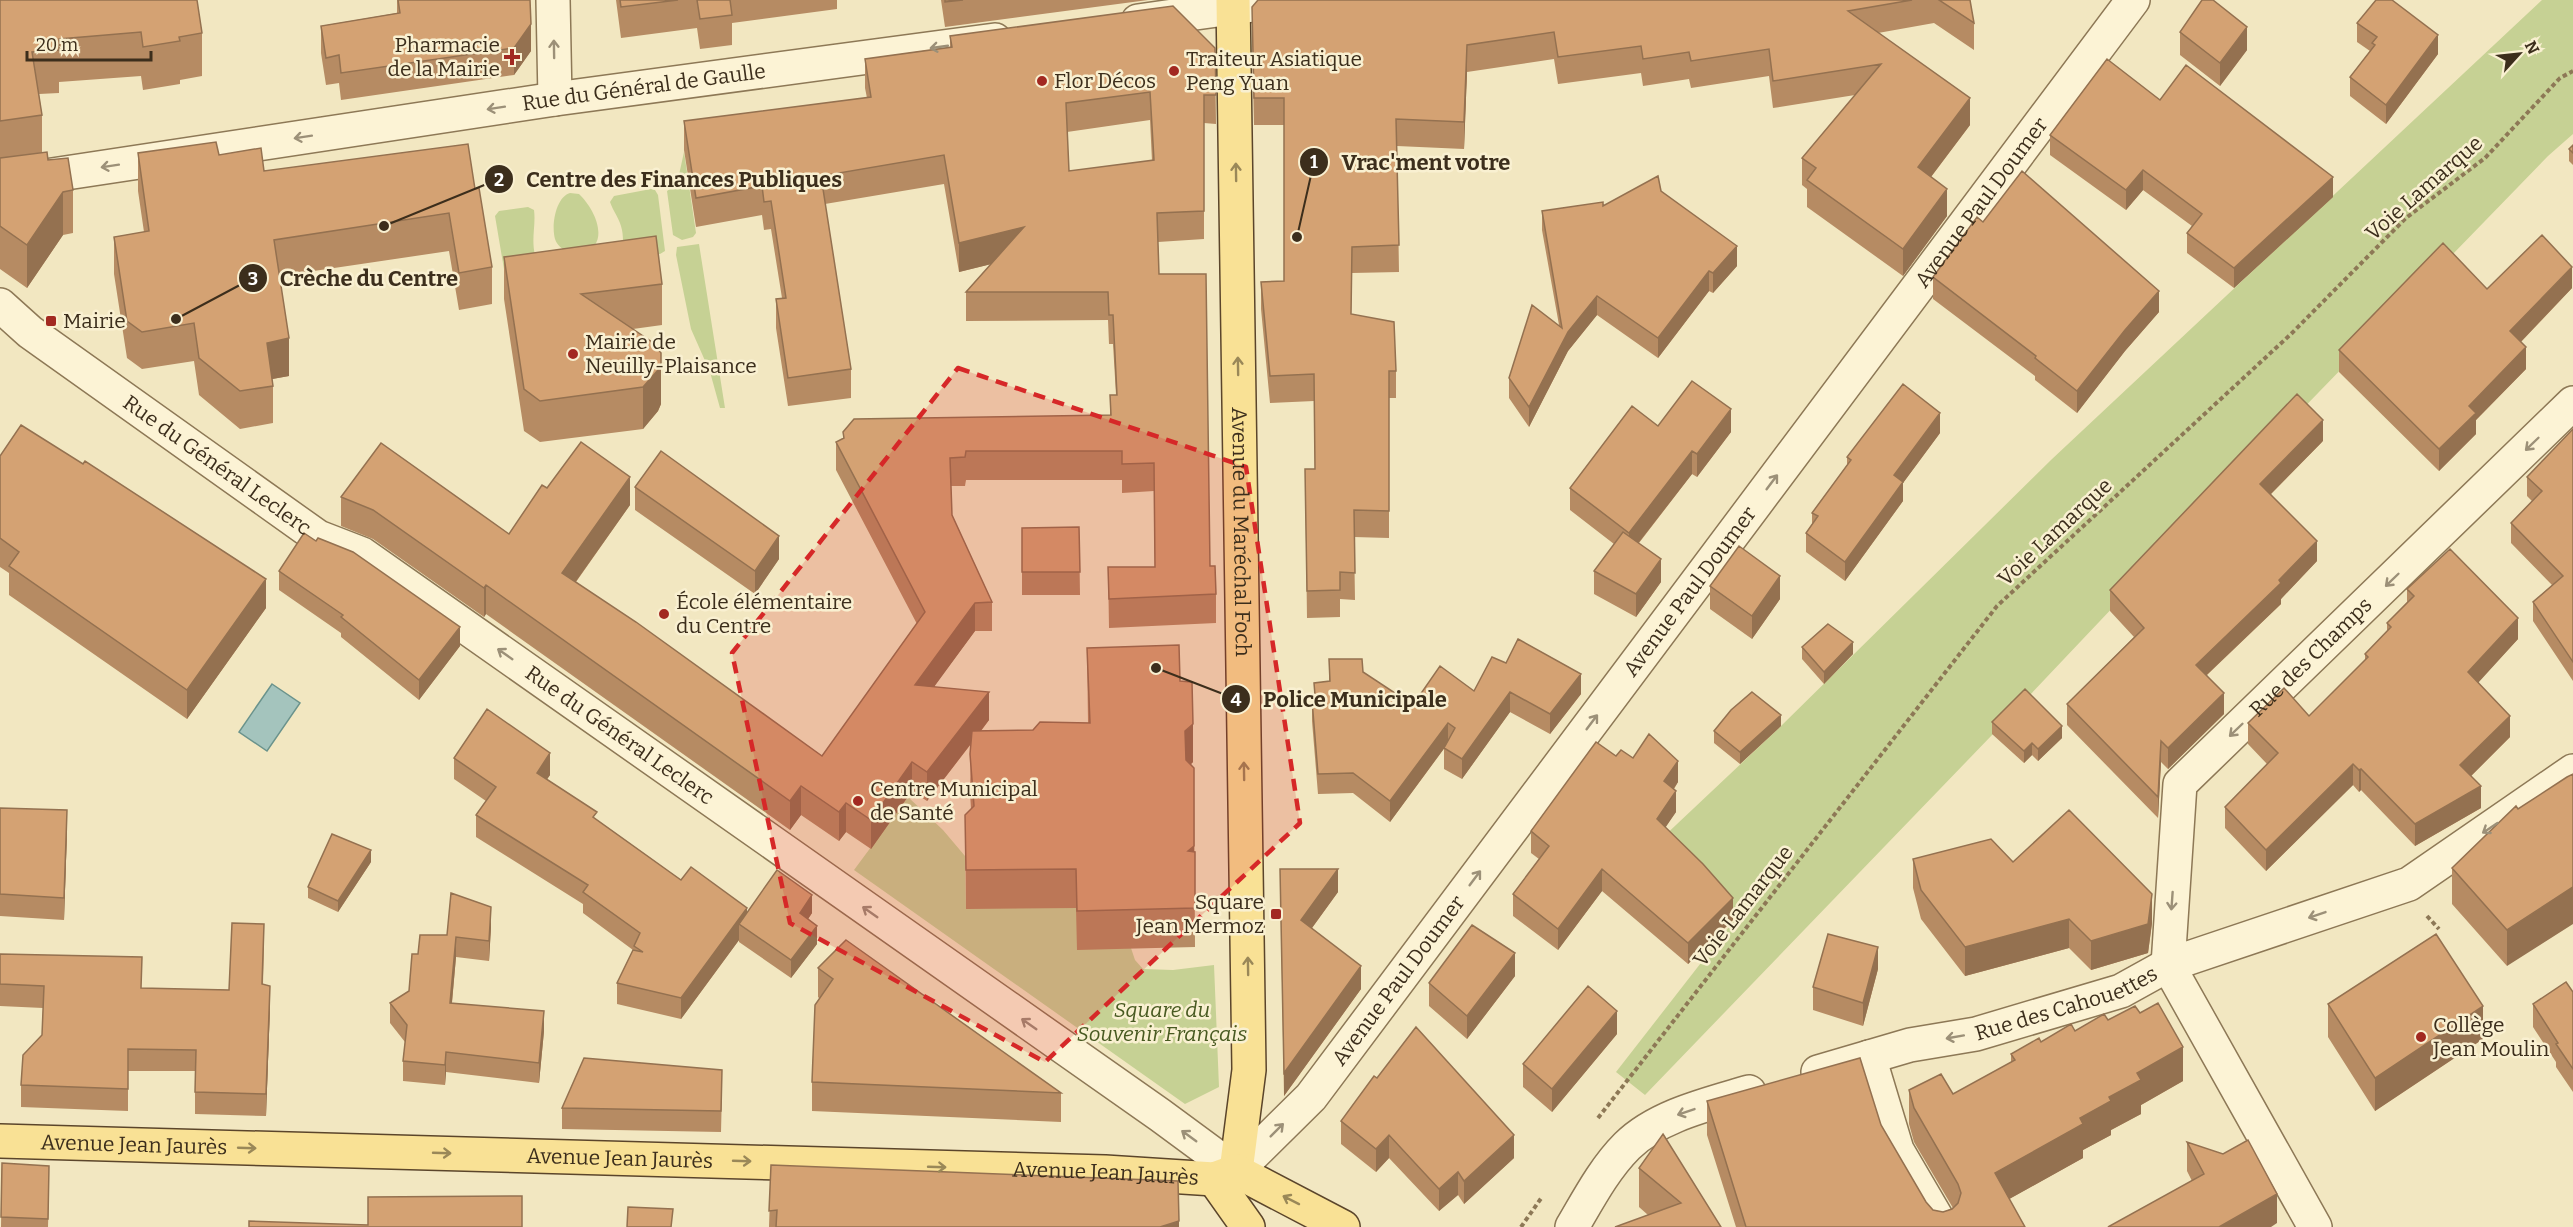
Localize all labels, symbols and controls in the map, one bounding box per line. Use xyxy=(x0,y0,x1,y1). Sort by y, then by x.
scale bar xyxy=(27,24,152,62)
north arrow xyxy=(2489,24,2549,84)
place label: Pharmacie de la Mairie xyxy=(388,32,500,82)
text: 20 m xyxy=(36,34,78,56)
text: N xyxy=(2521,38,2543,57)
one-way arrow xyxy=(548,40,560,60)
one-way arrow xyxy=(929,42,949,53)
place label: Traiteur Asiatique Peng Yuan xyxy=(1186,46,1362,96)
marker: Pharmacie de la Mairie xyxy=(505,50,519,64)
street label: Rue du Général de Gaulle xyxy=(520,58,767,117)
marker: Traiteur Asiatique Peng Yuan xyxy=(1167,64,1181,78)
place label: Flor Décos xyxy=(1054,68,1156,94)
marker: Flor Décos xyxy=(1035,74,1049,88)
one-way arrow xyxy=(486,102,506,113)
street label: Avenue Paul Doumer xyxy=(1909,112,2053,293)
street label: Voie Lamarque xyxy=(2360,130,2488,246)
one-way arrow xyxy=(294,132,313,143)
callout: Vrac'ment votre xyxy=(1299,142,1522,182)
text: Vrac'ment votre xyxy=(1342,149,1510,176)
text: 1 xyxy=(1310,151,1318,173)
callout: Centre des Finances Publiques xyxy=(484,159,854,199)
one-way arrow xyxy=(101,161,121,172)
one-way arrow xyxy=(1230,162,1242,182)
text: Centre des Finances Publiques xyxy=(526,166,842,193)
text: 2 xyxy=(494,169,504,191)
callout: Crèche du Centre xyxy=(238,258,470,298)
text: Crèche du Centre xyxy=(280,265,458,292)
text: 3 xyxy=(248,268,258,290)
place label: Mairie xyxy=(63,308,126,334)
marker: Mairie xyxy=(44,314,58,328)
place label: Mairie de Neuilly-Plaisance xyxy=(585,329,757,379)
marker: Mairie de Neuilly-Plaisance xyxy=(566,347,580,361)
one-way arrow xyxy=(1233,357,1244,377)
street label: Rue du Général Leclerc xyxy=(118,390,316,541)
street label: Avenue du Maréchal Foch xyxy=(1226,407,1256,657)
one-way arrow xyxy=(2524,437,2539,451)
street label: Voie Lamarque xyxy=(1992,472,2118,592)
one-way arrow xyxy=(1766,474,1778,490)
street label: Avenue Paul Doumer xyxy=(1618,501,1762,682)
one-way arrow xyxy=(2384,572,2399,587)
place label: École élémentaire du Centre xyxy=(676,589,852,639)
street label: Rue des Champs xyxy=(2244,592,2377,722)
marker: École élémentaire du Centre xyxy=(657,607,671,621)
one-way arrow xyxy=(497,648,513,660)
street label: Rue du Général Leclerc xyxy=(520,660,719,810)
callout: Police Municipale xyxy=(1221,679,1459,719)
text: Police Municipale xyxy=(1263,686,1447,713)
text: 4 xyxy=(1231,689,1242,711)
one-way arrow xyxy=(1586,714,1598,730)
one-way arrow xyxy=(2229,723,2244,737)
one-way arrow xyxy=(1238,762,1250,782)
place label: Centre Municipal de Santé xyxy=(870,776,1038,826)
marker: Centre Municipal de Santé xyxy=(851,794,865,808)
one-way arrow xyxy=(2482,822,2499,834)
street label: Voie Lamarque xyxy=(1688,840,1798,972)
one-way arrow xyxy=(1469,870,1482,886)
place label: Square Jean Mermoz xyxy=(1135,889,1264,939)
street label: Avenue Paul Doumer xyxy=(1326,890,1470,1071)
one-way arrow xyxy=(2167,890,2178,910)
one-way arrow xyxy=(862,905,878,918)
marker: Square Jean Mermoz xyxy=(1269,907,1283,921)
one-way arrow xyxy=(2308,910,2327,921)
one-way arrow xyxy=(1242,957,1254,977)
street label: Rue des Cahouettes xyxy=(1972,960,2162,1047)
park label: Square du Souvenir Français xyxy=(1077,997,1247,1047)
place label: Collège Jean Moulin xyxy=(2432,1012,2549,1062)
one-way arrow xyxy=(1022,1018,1038,1030)
marker: Collège Jean Moulin xyxy=(2414,1030,2428,1044)
one-way arrow xyxy=(1945,1032,1965,1043)
one-way arrow xyxy=(1677,1107,1696,1118)
one-way arrow xyxy=(1270,1123,1285,1137)
street label: Avenue Jean Jaurès xyxy=(40,1129,228,1160)
one-way arrow xyxy=(1181,1130,1197,1143)
one-way arrow xyxy=(237,1142,257,1153)
street label: Avenue Jean Jaurès xyxy=(526,1143,713,1174)
one-way arrow xyxy=(432,1147,452,1159)
one-way arrow xyxy=(732,1156,752,1167)
street label: Avenue Jean Jaurès xyxy=(1012,1156,1200,1191)
one-way arrow xyxy=(927,1161,947,1173)
one-way arrow xyxy=(1282,1193,1300,1205)

